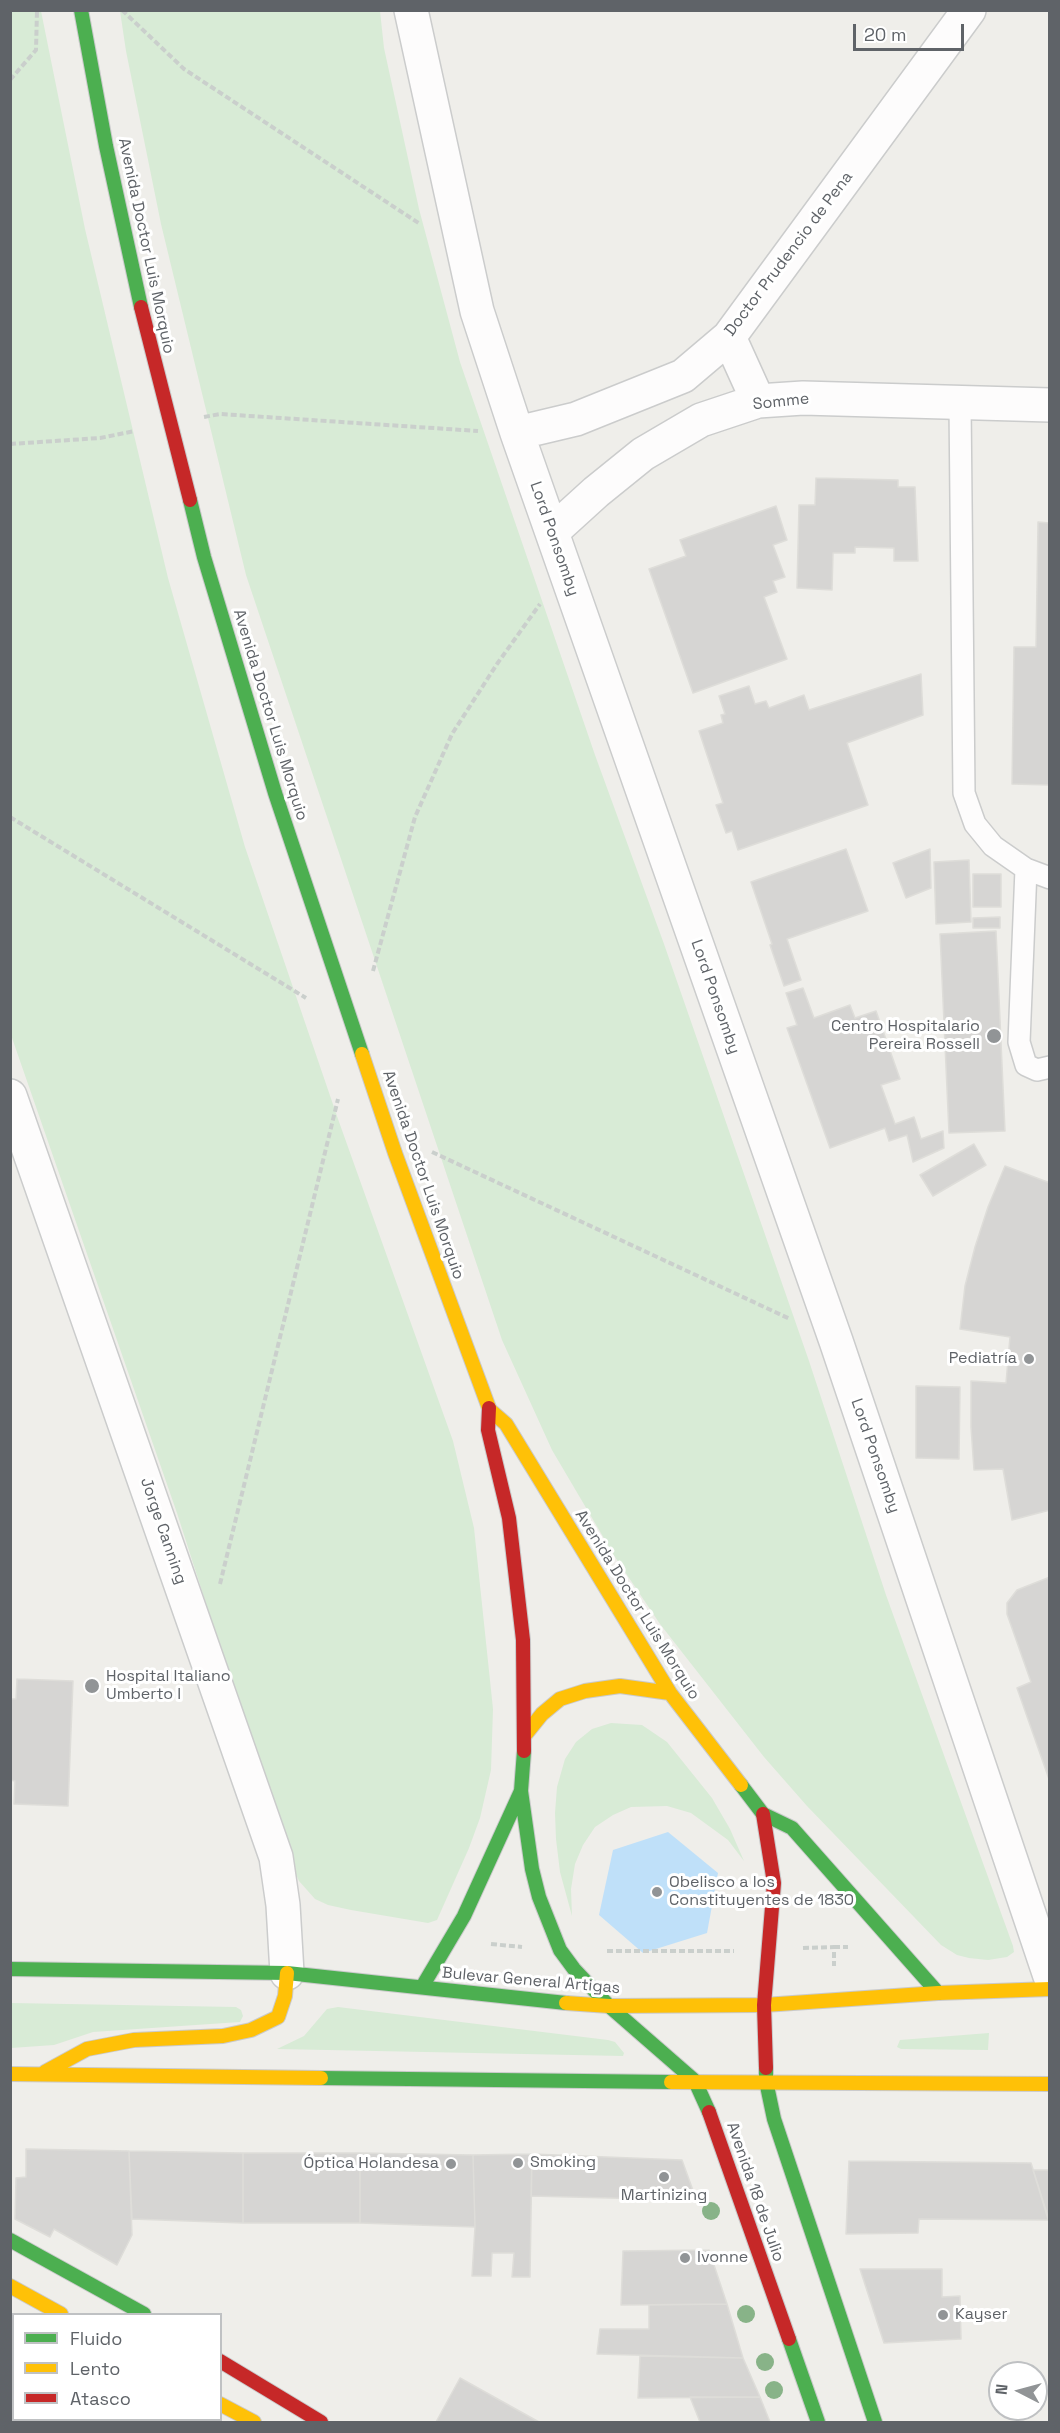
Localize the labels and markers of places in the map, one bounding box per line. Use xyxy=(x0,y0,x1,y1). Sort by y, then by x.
place label: Centro Hospitalario Pereira Rossell xyxy=(831,1017,980,1055)
marker: Centro Hospitalario Pereira Rossell xyxy=(985,1027,1003,1045)
place label: Pediatría xyxy=(949,1349,1017,1369)
marker: Pediatría xyxy=(1022,1352,1036,1366)
place label: Hospital Italiano Umberto I xyxy=(106,1667,231,1705)
marker: Hospital Italiano Umberto I xyxy=(83,1677,101,1695)
place label: Obelisco a los Constituyentes de 1830 xyxy=(669,1873,854,1911)
marker: Obelisco a los Constituyentes de 1830 xyxy=(650,1885,664,1899)
place label: Smoking xyxy=(530,2153,596,2173)
place label: Óptica Holandesa xyxy=(303,2154,439,2174)
marker: Smoking xyxy=(511,2156,525,2170)
marker: Óptica Holandesa xyxy=(444,2157,458,2171)
marker: Martinizing xyxy=(657,2170,671,2184)
place label: Martinizing xyxy=(621,2186,707,2206)
place label: Ivonne xyxy=(697,2248,748,2268)
marker: Ivonne xyxy=(678,2251,692,2265)
place label: Kayser xyxy=(955,2305,1007,2325)
marker: Kayser xyxy=(936,2308,950,2322)

